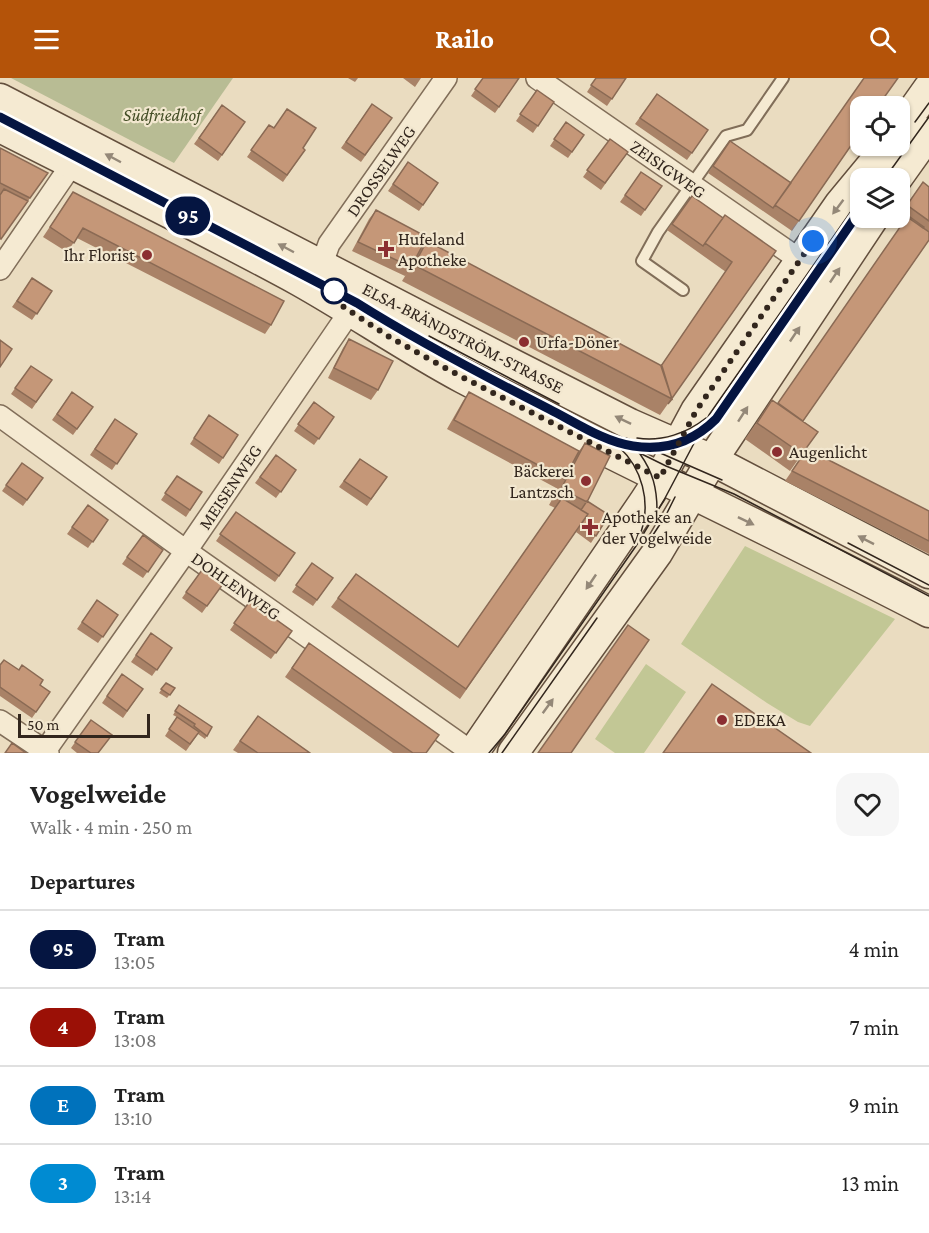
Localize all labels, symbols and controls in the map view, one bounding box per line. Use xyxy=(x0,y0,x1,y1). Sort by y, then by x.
icon: menu xyxy=(30,23,63,56)
icon: search xyxy=(866,23,899,56)
text: Railo xyxy=(435,24,494,54)
map controls xyxy=(850,96,910,228)
button: locate xyxy=(850,96,910,156)
park label: Südfriedhof xyxy=(123,105,203,125)
street label: DROSSELWEG xyxy=(342,122,420,220)
street label: ZEISIGWEG xyxy=(626,136,710,202)
one-way arrow xyxy=(104,153,122,163)
button: layers xyxy=(850,168,910,228)
line badge: 95 xyxy=(161,196,215,236)
one-way arrow xyxy=(832,199,844,215)
text: 95 xyxy=(177,204,199,228)
your location xyxy=(798,226,828,256)
place label: Hufeland Apotheke xyxy=(398,229,467,270)
marker: Hufeland Apotheke xyxy=(379,242,393,256)
one-way arrow xyxy=(277,243,295,253)
place label: Ihr Florist xyxy=(63,245,136,265)
marker: Ihr Florist xyxy=(140,248,154,262)
one-way arrow xyxy=(829,267,841,283)
unlabelled marker xyxy=(321,278,347,304)
street label: ELSA-BRÄNDSTRÖM-STRASSE xyxy=(359,278,567,398)
one-way arrow xyxy=(790,326,801,342)
place label: Urfa-Döner xyxy=(536,332,620,352)
marker: Urfa-Döner xyxy=(517,335,531,349)
one-way arrow xyxy=(737,406,748,422)
one-way arrow xyxy=(615,416,632,425)
street label: MEISENWEG xyxy=(194,441,266,533)
place label: Augenlicht xyxy=(789,442,868,462)
marker: Augenlicht xyxy=(770,445,784,459)
place label: Bäckerei Lantzsch xyxy=(509,461,574,502)
marker: Bäckerei Lantzsch xyxy=(579,474,593,488)
place label: Apotheke an der Vogelweide xyxy=(602,507,712,548)
one-way arrow xyxy=(737,516,754,525)
marker: Apotheke an der Vogelweide xyxy=(583,520,597,534)
one-way arrow xyxy=(857,535,874,544)
street label: DOHLENWEG xyxy=(188,548,284,624)
one-way arrow xyxy=(585,574,597,590)
one-way arrow xyxy=(541,698,553,713)
place label: EDEKA xyxy=(734,710,787,730)
scale bar xyxy=(18,711,150,738)
marker: EDEKA xyxy=(715,713,729,727)
text: 50 m xyxy=(27,716,59,733)
button: heart xyxy=(836,773,899,836)
text: Vogelweide xyxy=(30,778,166,809)
text: Walk · 4 min · 250 m xyxy=(30,816,192,838)
text: Departures xyxy=(30,869,135,894)
text: Tram xyxy=(114,926,165,951)
text: 95 xyxy=(52,937,74,961)
text: 4 min xyxy=(848,937,899,962)
text: 13:05 xyxy=(114,951,155,973)
text: Tram xyxy=(114,1004,165,1029)
text: 4 xyxy=(57,1015,69,1039)
text: 7 min xyxy=(849,1015,899,1040)
text: 13:08 xyxy=(114,1029,157,1051)
text: Tram xyxy=(114,1082,165,1107)
text: E xyxy=(57,1093,69,1117)
text: 9 min xyxy=(848,1093,899,1118)
text: 13:10 xyxy=(114,1107,153,1129)
text: Tram xyxy=(114,1160,165,1185)
text: 3 xyxy=(58,1171,68,1195)
text: 13 min xyxy=(842,1171,899,1196)
text: 13:14 xyxy=(114,1185,152,1207)

